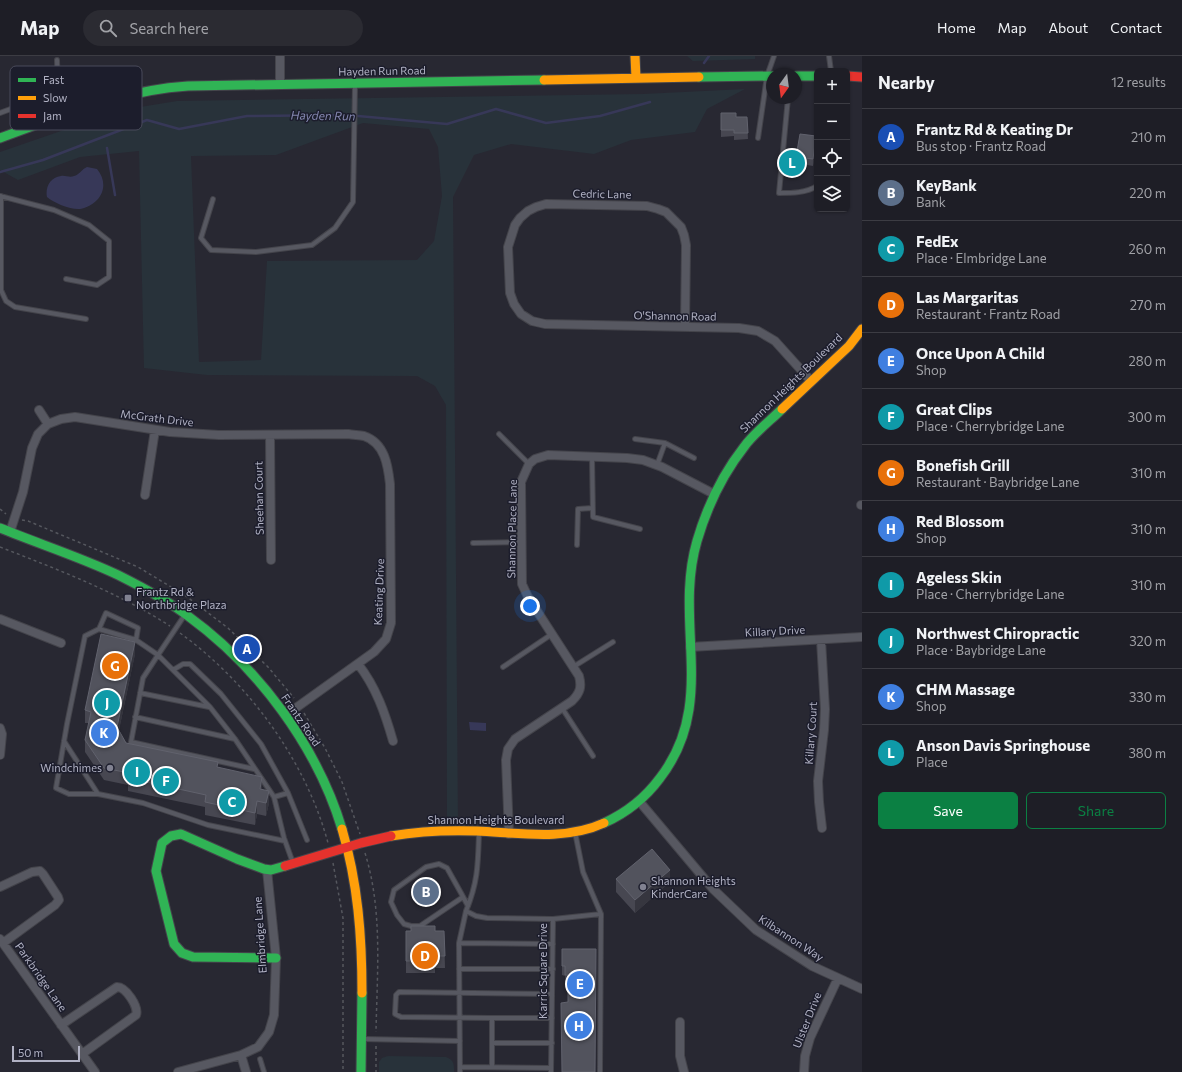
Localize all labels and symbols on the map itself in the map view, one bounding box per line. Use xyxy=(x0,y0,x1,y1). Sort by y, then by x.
street label: Hayden Run Road xyxy=(338,63,426,78)
legend xyxy=(10,66,142,130)
north arrow xyxy=(766,68,802,104)
text: Fast xyxy=(43,73,65,86)
text: Slow xyxy=(43,91,68,104)
water label: Hayden Run xyxy=(290,107,356,123)
text: Jam xyxy=(43,109,62,123)
pin: L xyxy=(779,148,805,178)
street label: Cedric Lane xyxy=(573,186,632,201)
street label: O'Shannon Road xyxy=(633,308,717,323)
street label: Shannon Heights Boulevard xyxy=(737,330,844,435)
street label: McGrath Drive xyxy=(120,407,195,428)
street label: Sheehan Court xyxy=(251,460,266,535)
street label: Shannon Place Lane xyxy=(504,479,519,579)
street label: Keating Drive xyxy=(371,558,386,626)
place label: Frantz Rd & Northbridge Plaza xyxy=(136,585,227,611)
marker: Frantz Rd & Northbridge Plaza xyxy=(123,593,133,603)
your location xyxy=(520,596,540,616)
street label: Killary Drive xyxy=(745,622,806,639)
pin: A xyxy=(234,634,260,664)
pin: G xyxy=(102,651,128,681)
pin: J xyxy=(94,688,120,718)
street label: Frantz Road xyxy=(279,691,324,748)
street label: Killary Court xyxy=(802,701,819,765)
pin: K xyxy=(91,718,117,748)
pin: I xyxy=(124,757,150,787)
place label: Windchimes xyxy=(40,761,102,774)
marker: Windchimes xyxy=(105,763,115,773)
pin: F xyxy=(153,766,179,796)
pin: C xyxy=(219,787,245,817)
street label: Shannon Heights Boulevard xyxy=(428,813,564,826)
place label: Shannon Heights KinderCare xyxy=(651,874,736,900)
pin: B xyxy=(413,877,439,907)
marker: Shannon Heights KinderCare xyxy=(638,882,648,892)
street label: Elmbridge Lane xyxy=(250,896,269,974)
street label: Kilbannon Way xyxy=(756,912,826,964)
street label: Karric Square Drive xyxy=(536,923,549,1019)
street label: Parkbridge Lane xyxy=(13,940,70,1014)
pin: D xyxy=(412,941,438,971)
pin: E xyxy=(567,969,593,999)
street label: Ulster Drive xyxy=(789,990,824,1050)
pin: H xyxy=(566,1011,592,1041)
scale bar xyxy=(12,1044,80,1063)

